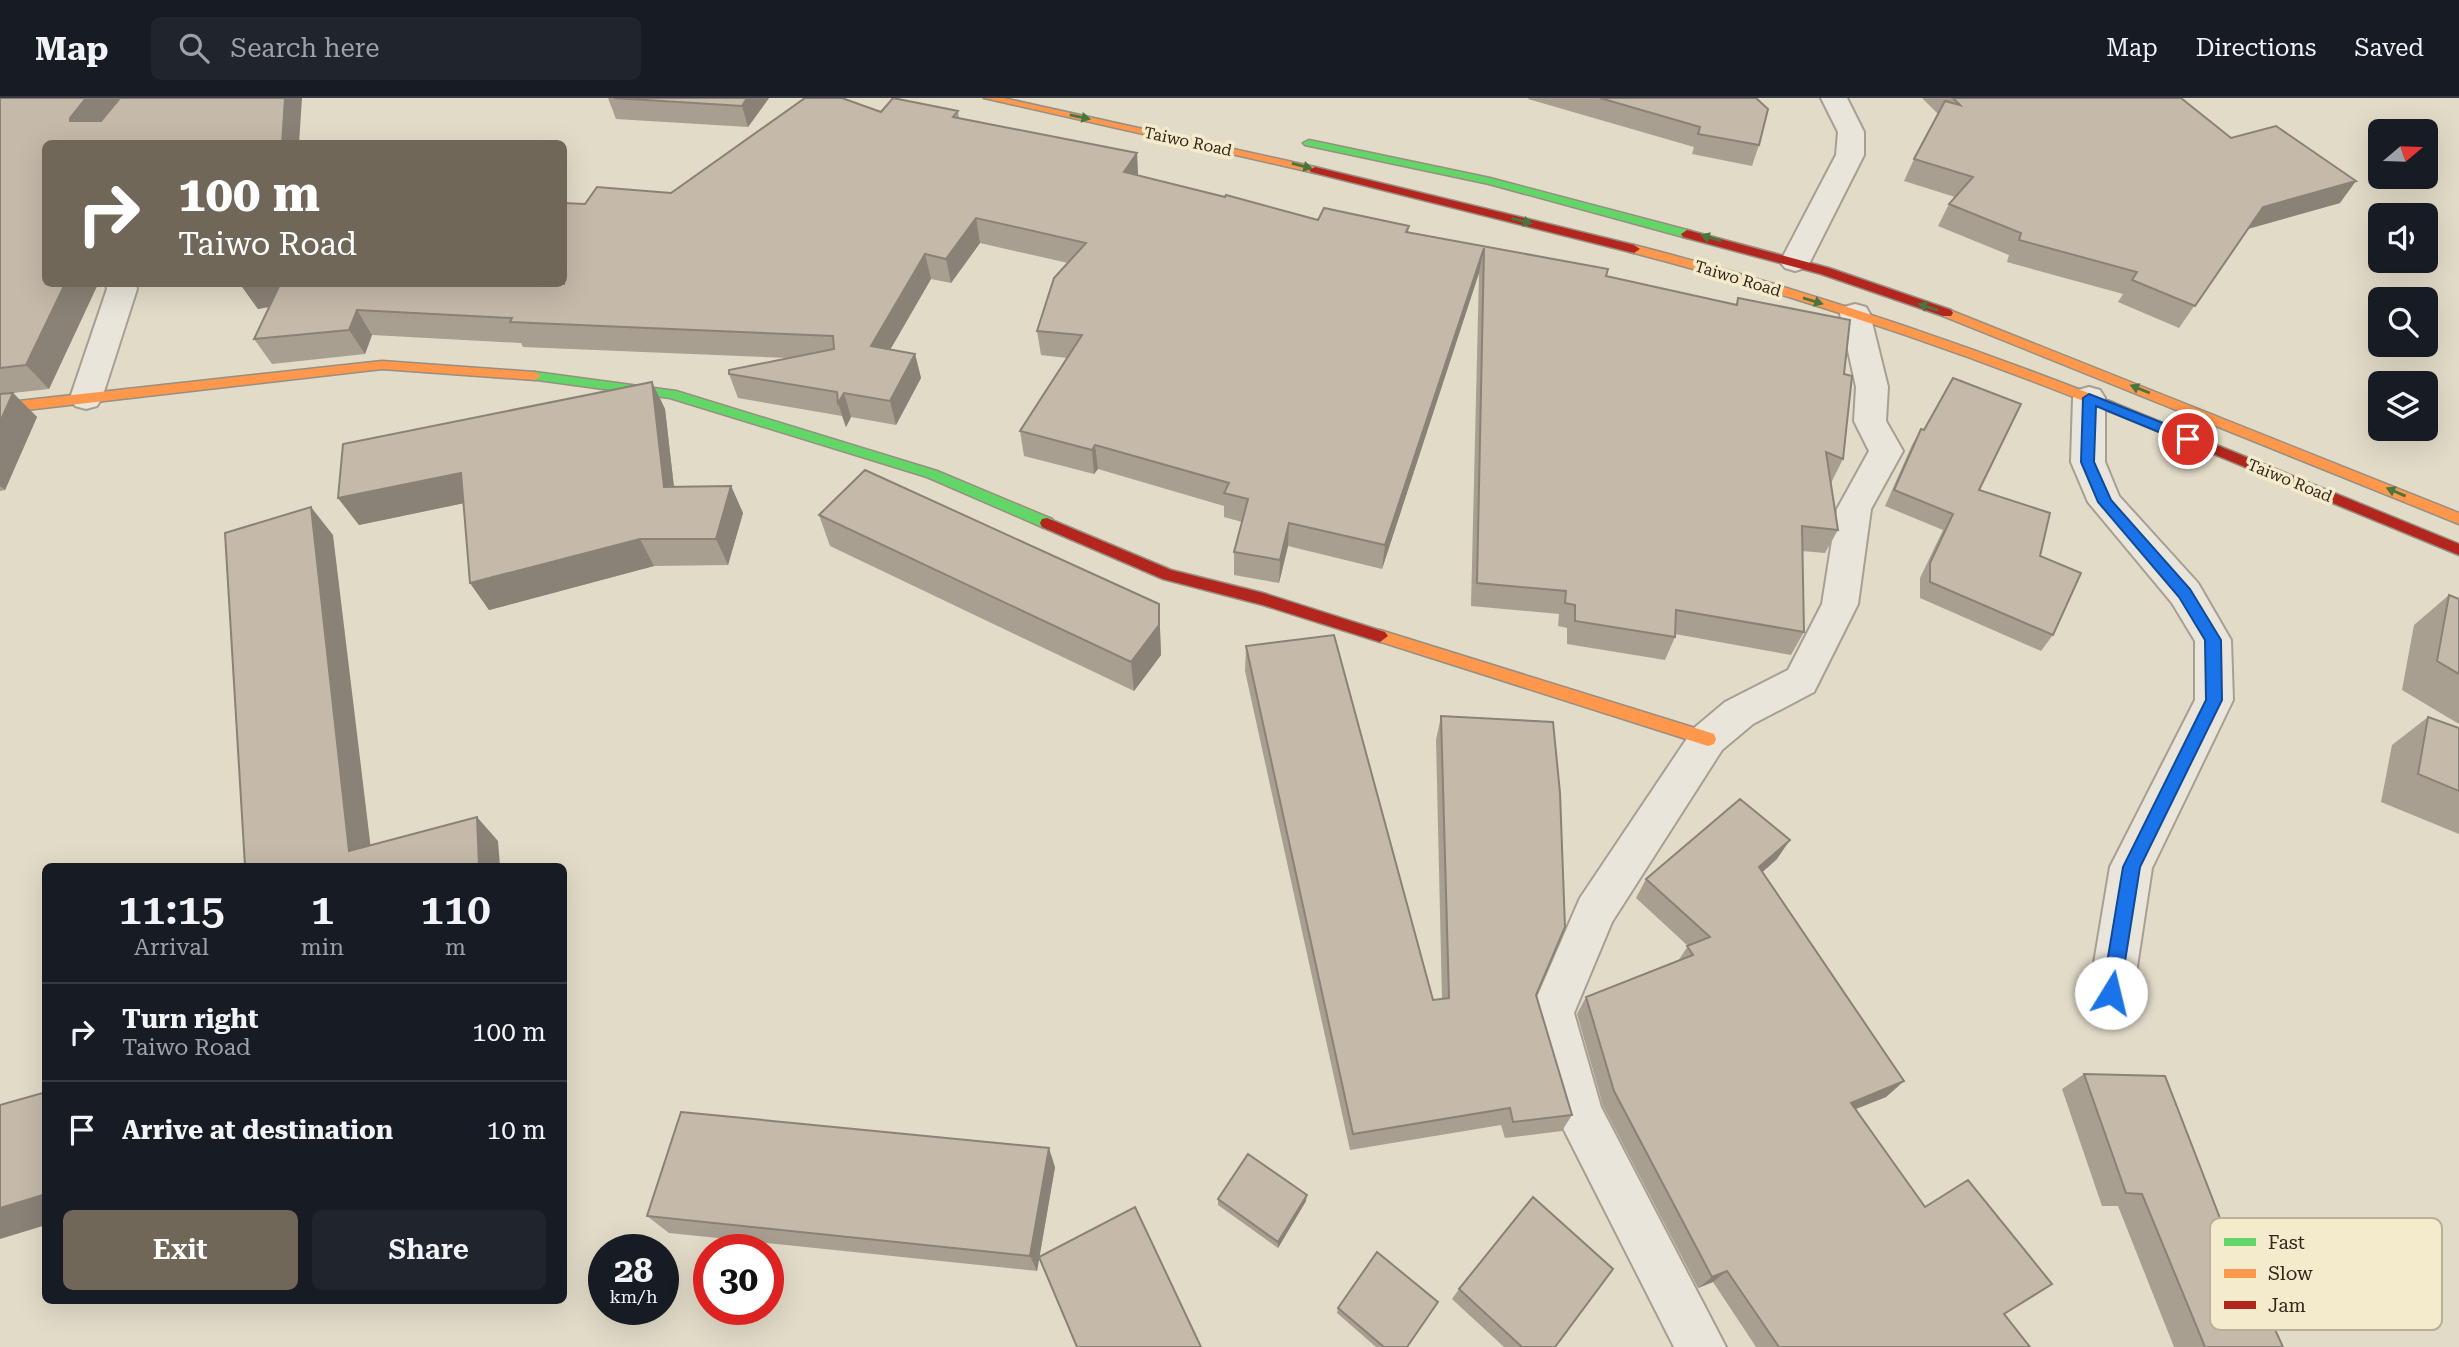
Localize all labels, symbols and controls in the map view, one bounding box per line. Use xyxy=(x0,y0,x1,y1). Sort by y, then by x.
search box xyxy=(151,17,641,80)
text: Map xyxy=(35,29,109,68)
icon: search xyxy=(175,29,213,67)
text: Search here xyxy=(231,33,380,63)
text: Map xyxy=(2106,34,2158,62)
text: Directions xyxy=(2196,34,2316,62)
text: Saved xyxy=(2354,34,2424,62)
one-way arrow xyxy=(1069,112,1091,123)
north arrow xyxy=(2368,119,2438,189)
map controls xyxy=(2368,119,2438,441)
street label: Taiwo Road xyxy=(1142,123,1234,160)
one-way arrow xyxy=(1291,161,1313,172)
text: 100 m xyxy=(178,166,320,223)
icon: right xyxy=(63,168,154,259)
button: sound xyxy=(2368,203,2438,273)
one-way arrow xyxy=(1512,216,1534,227)
text: Taiwo Road xyxy=(178,225,357,263)
one-way arrow xyxy=(1700,233,1721,243)
street label: Taiwo Road xyxy=(1692,256,1783,301)
button: search xyxy=(2368,287,2438,357)
one-way arrow xyxy=(1802,296,1823,307)
one-way arrow xyxy=(1917,301,1938,312)
button: layers xyxy=(2368,371,2438,441)
one-way arrow xyxy=(2129,383,2150,394)
pin xyxy=(2158,409,2218,469)
icon: arrive xyxy=(2169,420,2207,458)
street label: Taiwo Road xyxy=(2245,455,2335,506)
one-way arrow xyxy=(2385,487,2406,498)
text: 11:15 xyxy=(118,885,225,934)
text: 1 xyxy=(311,885,334,934)
text: 110 xyxy=(420,885,491,934)
text: Arrival xyxy=(134,934,209,961)
text: min xyxy=(301,934,344,961)
text: m xyxy=(445,934,466,961)
position arrow xyxy=(2074,956,2148,1030)
text: Turn right xyxy=(122,1004,258,1034)
icon: right xyxy=(63,1013,101,1051)
text: 100 m xyxy=(472,1017,546,1047)
text: Taiwo Road xyxy=(122,1034,251,1061)
icon: arrive xyxy=(63,1111,101,1149)
text: Arrive at destination xyxy=(122,1115,393,1145)
text: 10 m xyxy=(487,1115,546,1145)
button: Exit xyxy=(63,1210,298,1290)
button: Share xyxy=(312,1210,546,1290)
legend xyxy=(2210,1218,2442,1330)
text: Fast xyxy=(2268,1231,2305,1254)
speed limit sign: 30 xyxy=(693,1234,784,1325)
text: 28 xyxy=(614,1250,653,1291)
text: Slow xyxy=(2268,1262,2313,1285)
text: km/h xyxy=(609,1286,658,1307)
text: Jam xyxy=(2268,1294,2306,1317)

